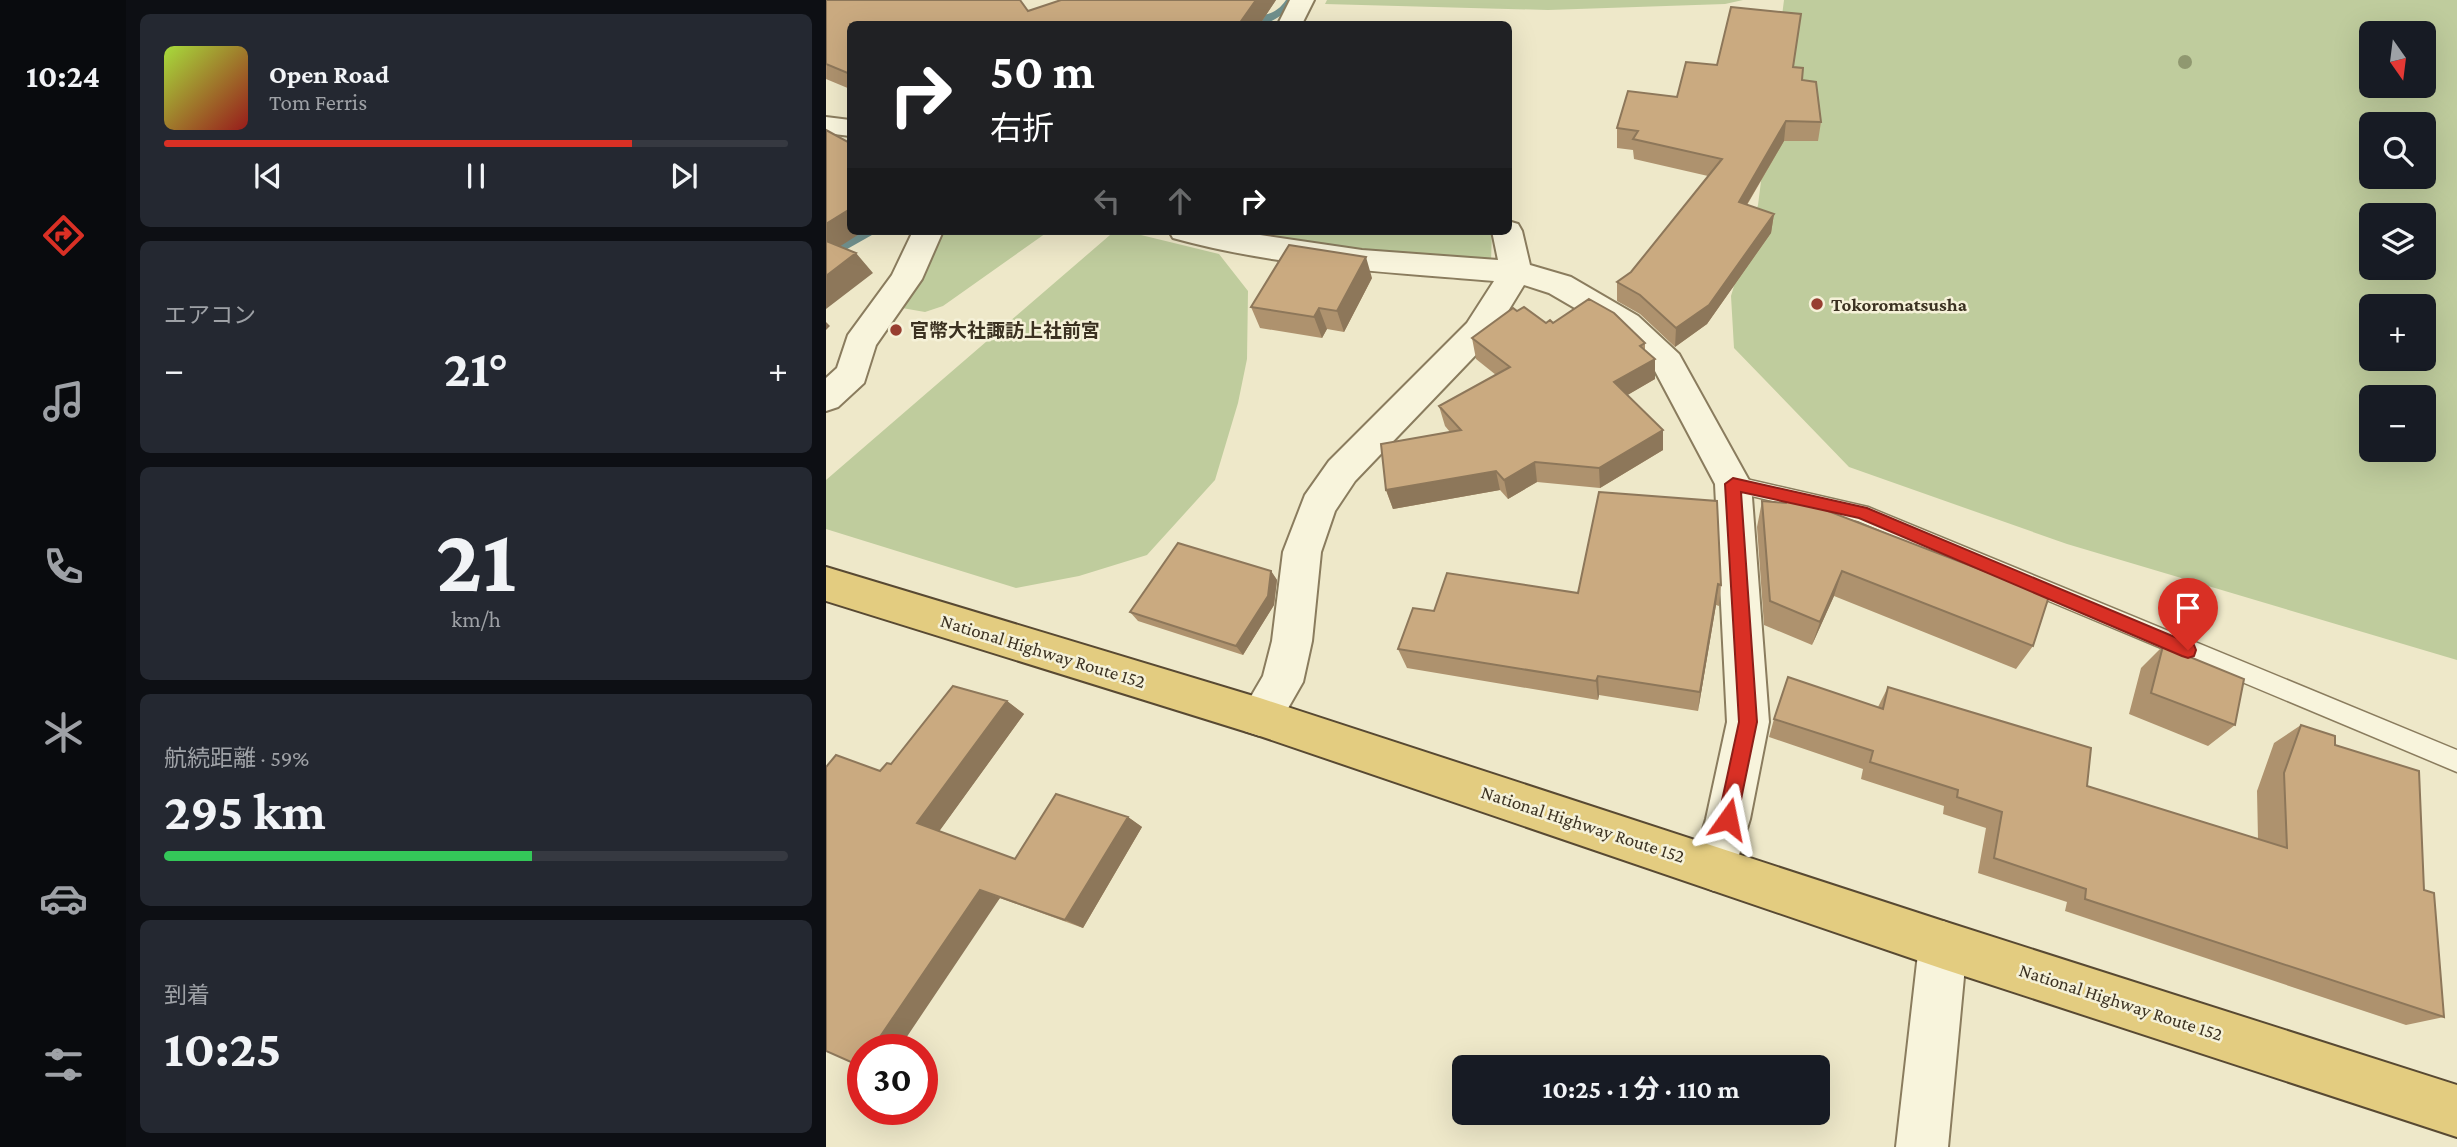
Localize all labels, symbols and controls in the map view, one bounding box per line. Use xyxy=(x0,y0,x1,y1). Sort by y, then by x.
north arrow xyxy=(2359,21,2436,98)
map controls xyxy=(2359,21,2436,462)
text: 50 m xyxy=(990,44,1095,99)
icon: right xyxy=(875,49,966,140)
text: 10:24 xyxy=(26,58,100,94)
text: Open Road xyxy=(269,60,389,89)
text: Tom Ferris xyxy=(269,89,367,115)
text: 右折 xyxy=(990,110,1054,146)
button: search xyxy=(2359,112,2436,189)
icon: previous xyxy=(249,157,287,195)
icon: pause xyxy=(457,157,495,195)
icon: next xyxy=(665,157,703,195)
icon: left xyxy=(1088,182,1126,220)
icon: ahead xyxy=(1161,182,1199,220)
icon: right xyxy=(1234,182,1272,220)
button: layers xyxy=(2359,203,2436,280)
icon: directions xyxy=(39,211,88,260)
place label: Tokoromatsusha xyxy=(1831,294,1968,315)
button: + xyxy=(2359,294,2436,371)
marker: Tokoromatsusha xyxy=(1809,296,1825,312)
text: エアコン xyxy=(164,302,256,328)
place label: 官幣大社諏訪上社前宮 xyxy=(910,320,1100,341)
marker: 官幣大社諏訪上社前宮 xyxy=(888,322,904,338)
text: 21° xyxy=(444,339,508,397)
text: − xyxy=(164,348,184,390)
text: + xyxy=(768,348,788,390)
icon: music xyxy=(39,377,88,426)
button: − xyxy=(2359,385,2436,462)
text: 21 xyxy=(436,509,516,611)
icon: phone xyxy=(39,542,88,591)
pin xyxy=(2158,578,2218,650)
icon: arrive xyxy=(2169,589,2207,627)
text: km/h xyxy=(451,606,501,632)
street label: National Highway Route 152 xyxy=(938,610,1148,692)
icon: climate xyxy=(39,708,88,757)
text: 航続距離 · 59% xyxy=(164,745,309,771)
street label: National Highway Route 152 xyxy=(1479,781,1687,867)
text: 295 km xyxy=(164,782,326,840)
position arrow xyxy=(1691,782,1765,856)
icon: car xyxy=(39,874,88,923)
street label: National Highway Route 152 xyxy=(2017,959,2225,1045)
text: 到着 xyxy=(164,982,210,1008)
text: 10:25 xyxy=(164,1019,282,1077)
speed limit sign: 30 xyxy=(847,1034,938,1125)
icon: filters xyxy=(39,1040,88,1089)
text: 10:25 · 1 分 · 110 m xyxy=(1543,1075,1739,1104)

